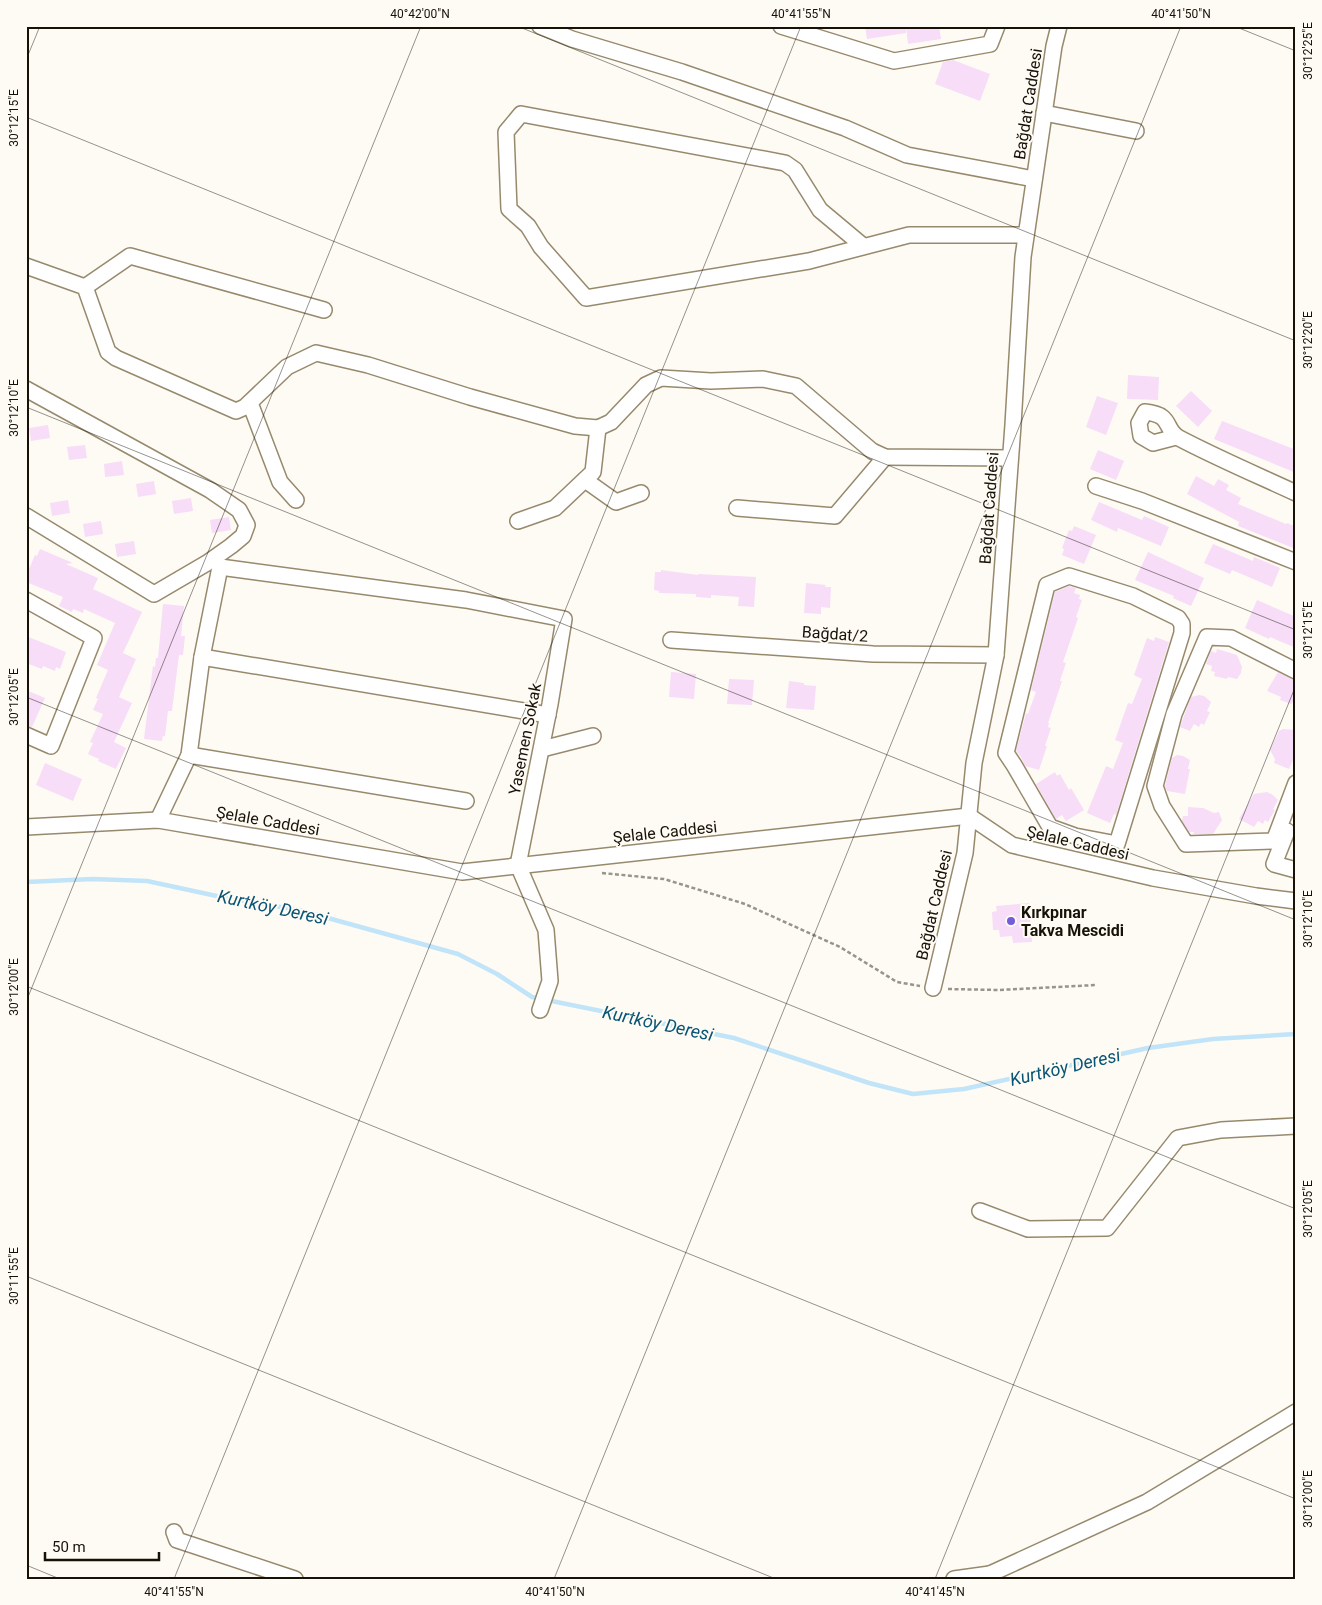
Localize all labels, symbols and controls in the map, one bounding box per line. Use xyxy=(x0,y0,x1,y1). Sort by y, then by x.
text: 40°42'00"N xyxy=(390,7,450,21)
text: 40°41'55"N xyxy=(771,7,831,21)
text: 40°41'50"N xyxy=(1151,7,1211,21)
text: 30°12'25"E xyxy=(1301,22,1315,80)
street label: Bağdat Caddesi xyxy=(1010,47,1046,161)
text: 30°12'15"E xyxy=(7,89,21,147)
text: 30°12'20"E xyxy=(1301,311,1315,369)
text: 30°12'10"E xyxy=(7,379,21,437)
street label: Bağdat Caddesi xyxy=(976,451,1002,565)
text: 30°12'15"E xyxy=(1301,601,1315,659)
street label: Bağdat/2 xyxy=(801,622,869,646)
text: 30°12'05"E xyxy=(7,668,21,726)
street label: Yasemen Sokak xyxy=(505,681,545,796)
street label: Şelale Caddesi xyxy=(215,803,321,839)
street label: Şelale Caddesi xyxy=(612,817,718,847)
street label: Şelale Caddesi xyxy=(1025,822,1131,864)
street label: Bağdat Caddesi xyxy=(912,848,956,962)
water label: Kurtköy Deresi xyxy=(216,885,331,929)
text: 30°12'10"E xyxy=(1301,890,1315,948)
place label: Kırkpınar Takva Mescidi xyxy=(1021,903,1124,940)
marker: Kırkpınar Takva Mescidi xyxy=(1005,915,1017,927)
text: 30°12'00"E xyxy=(7,958,21,1016)
water label: Kurtköy Deresi xyxy=(601,1001,716,1045)
water label: Kurtköy Deresi xyxy=(1008,1044,1123,1090)
text: 30°12'05"E xyxy=(1301,1180,1315,1238)
text: 30°11'55"E xyxy=(7,1247,21,1305)
text: 30°12'00"E xyxy=(1301,1470,1315,1528)
scale bar xyxy=(45,1530,159,1562)
text: 50 m xyxy=(52,1538,86,1556)
text: 40°41'55"N xyxy=(144,1585,204,1599)
text: 40°41'50"N xyxy=(525,1585,585,1599)
text: 40°41'45"N xyxy=(905,1585,965,1599)

